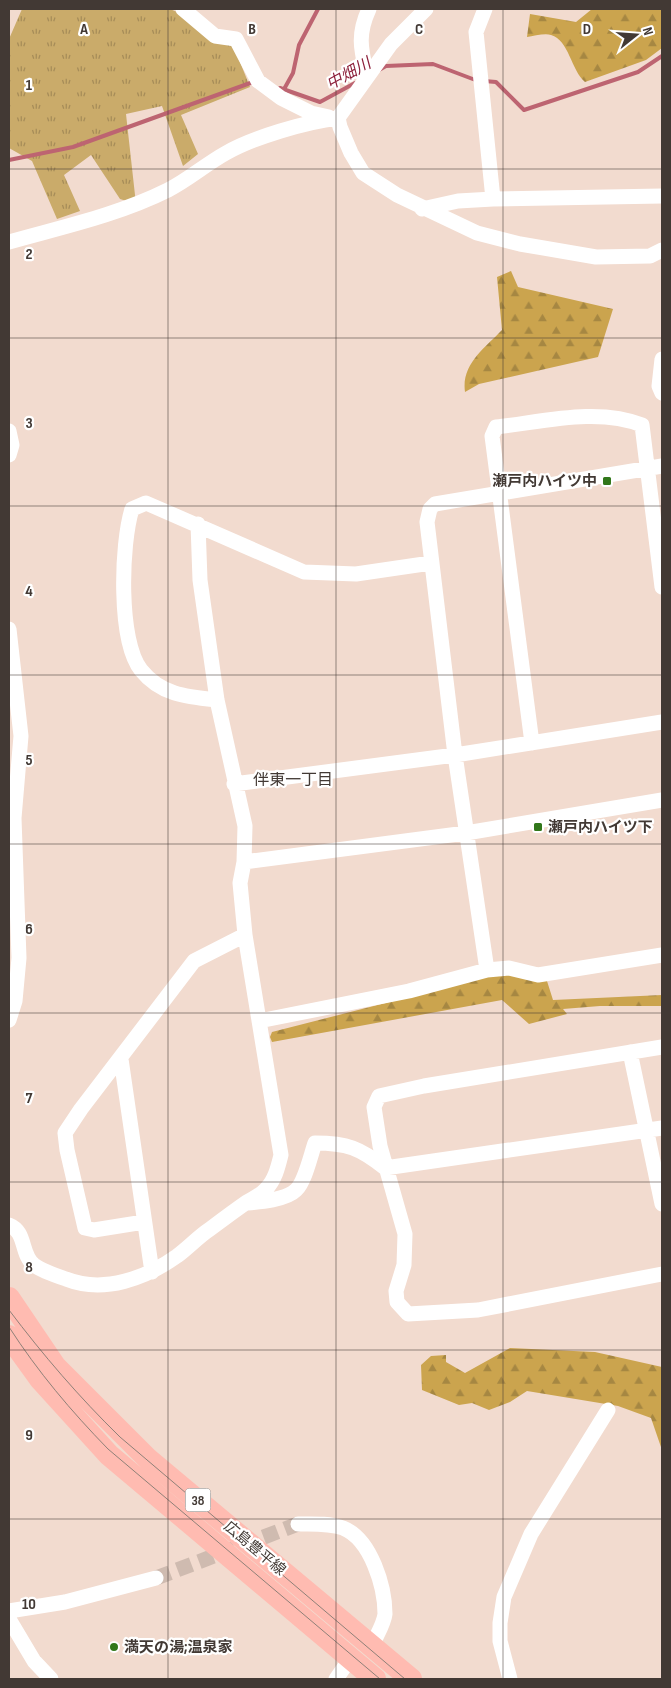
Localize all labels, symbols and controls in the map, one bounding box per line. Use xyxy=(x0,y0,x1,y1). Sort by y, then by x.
north arrow xyxy=(611,10,661,60)
text: A xyxy=(79,20,88,39)
text: B xyxy=(248,20,256,39)
text: C xyxy=(415,20,423,39)
text: D xyxy=(583,20,591,39)
text: N xyxy=(639,25,657,37)
water label: 中畑川 xyxy=(323,53,376,94)
text: 1 xyxy=(26,76,33,95)
text: 2 xyxy=(25,245,33,264)
text: 3 xyxy=(25,414,33,433)
place label: 瀬戸内ハイツ中 xyxy=(492,472,597,491)
marker: 瀬戸内ハイツ中 xyxy=(601,475,613,487)
text: 4 xyxy=(25,582,33,601)
text: 5 xyxy=(25,751,33,770)
district label: 伴東一丁目 xyxy=(253,771,333,790)
place label: 瀬戸内ハイツ下 xyxy=(548,818,653,837)
marker: 瀬戸内ハイツ下 xyxy=(532,821,544,833)
text: 6 xyxy=(25,920,33,939)
text: 7 xyxy=(26,1089,33,1108)
text: 8 xyxy=(25,1258,33,1277)
text: 9 xyxy=(25,1426,33,1445)
road number: 38 xyxy=(186,1488,210,1512)
street label: 広島豊平線 xyxy=(220,1517,290,1580)
text: 10 xyxy=(22,1595,36,1614)
place label: 満天の湯;温泉家 xyxy=(124,1638,233,1657)
marker: 満天の湯;温泉家 xyxy=(108,1641,120,1653)

